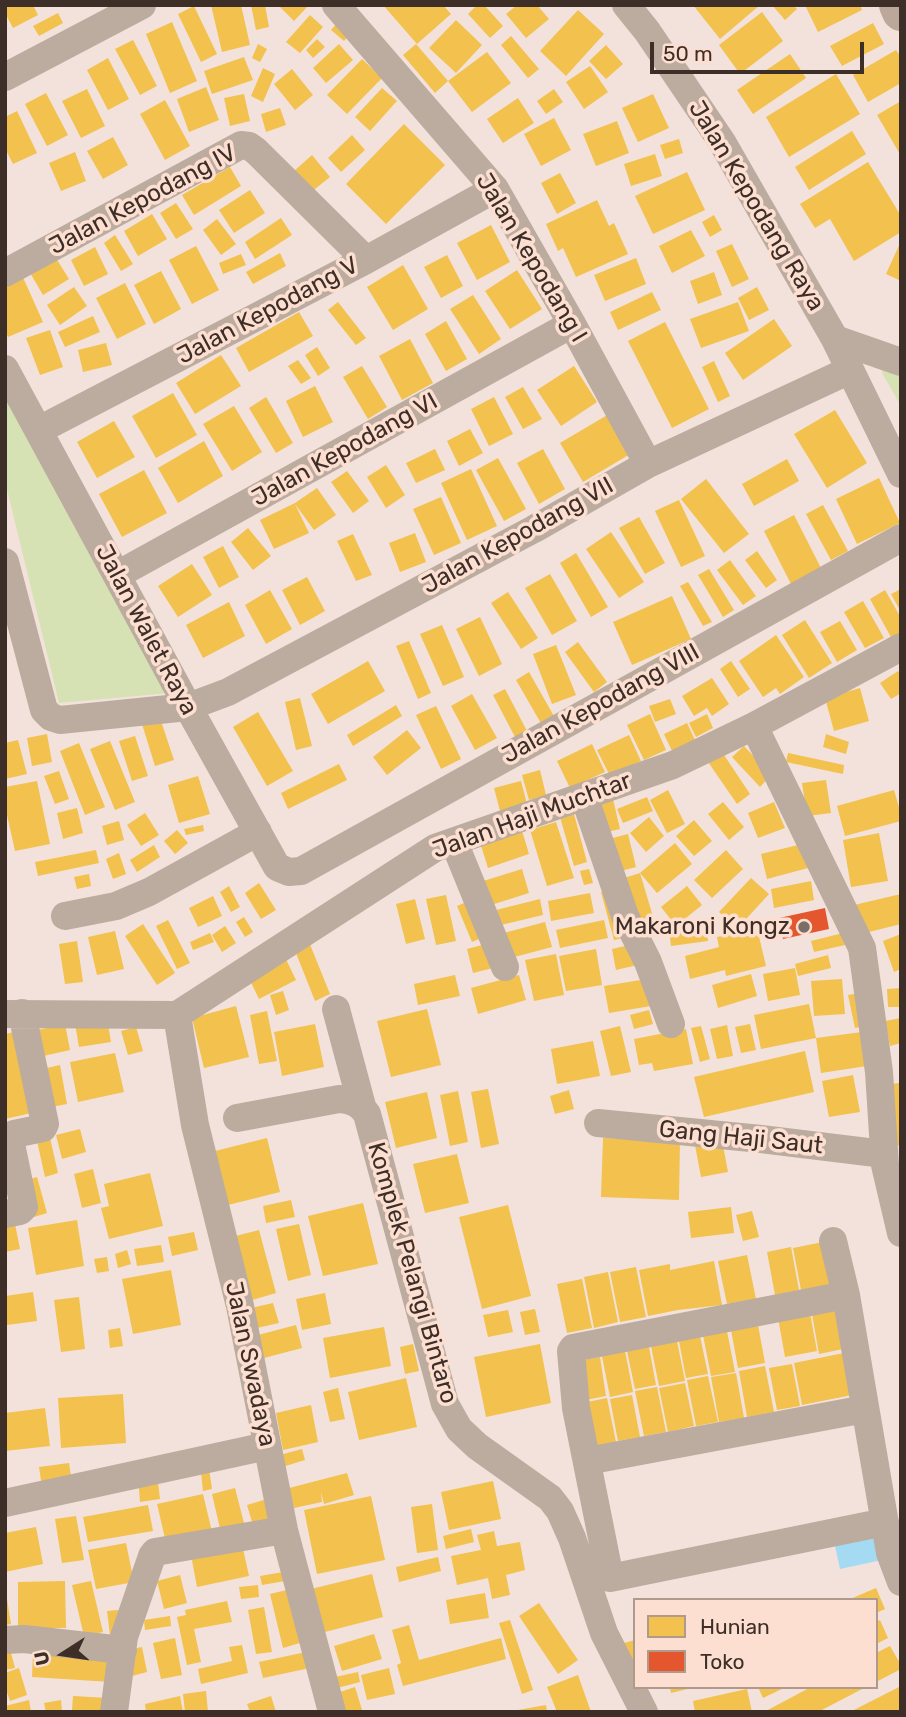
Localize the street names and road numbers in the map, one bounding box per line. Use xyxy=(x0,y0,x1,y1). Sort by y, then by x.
street label: Jalan Kepodang Raya xyxy=(682,96,830,316)
street label: Jalan Kepodang IV xyxy=(45,139,241,261)
street label: Jalan Kepodang I xyxy=(469,168,593,348)
street label: Jalan Kepodang V xyxy=(172,251,364,371)
street label: Jalan Kepodang VI xyxy=(247,387,443,513)
street label: Jalan Kepodang VII xyxy=(417,471,619,601)
street label: Jalan Walet Raya xyxy=(89,540,203,720)
street label: Jalan Kepodang VIII xyxy=(497,638,705,770)
street label: Jalan Haji Muchtar xyxy=(429,767,635,865)
street label: Gang Haji Saut xyxy=(658,1115,824,1161)
street label: Komplek Pelangi Bintaro xyxy=(361,1139,463,1407)
street label: Jalan Swadaya xyxy=(218,1279,282,1449)

